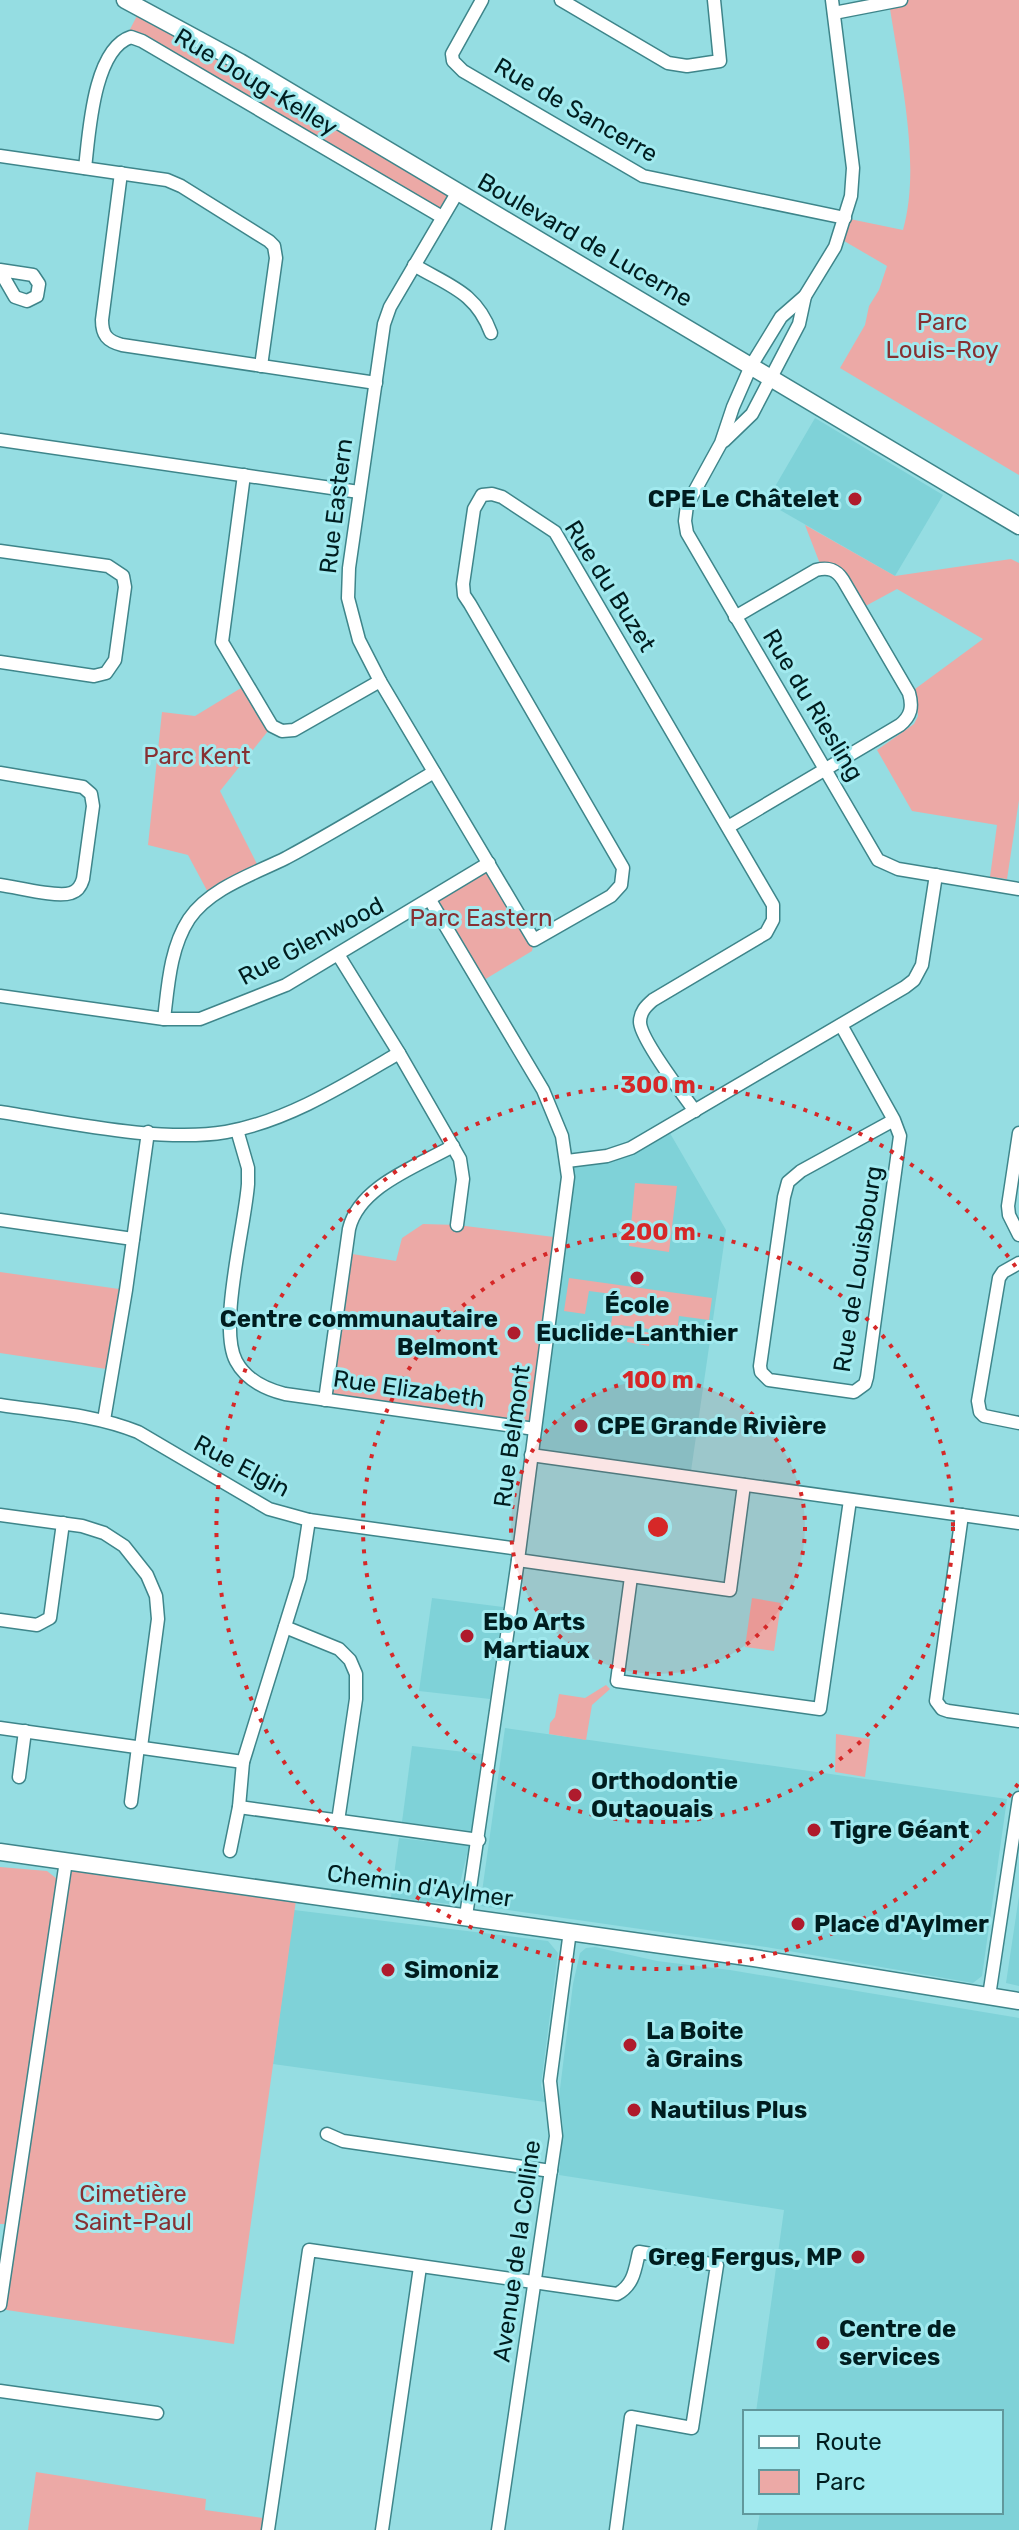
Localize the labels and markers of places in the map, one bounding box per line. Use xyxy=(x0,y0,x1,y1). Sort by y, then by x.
place label: CPE Le Châtelet xyxy=(648,485,839,513)
marker: CPE Le Châtelet xyxy=(846,490,864,508)
marker: École Euclide-Lanthier xyxy=(628,1269,646,1287)
place label: École Euclide-Lanthier xyxy=(536,1291,738,1347)
place label: Centre communautaire Belmont xyxy=(220,1305,498,1361)
marker: Centre communautaire Belmont xyxy=(505,1324,523,1342)
place label: CPE Grande Rivière xyxy=(597,1412,826,1440)
marker: CPE Grande Rivière xyxy=(572,1417,590,1435)
centre of rings xyxy=(644,1513,672,1541)
place label: Ebo Arts Martiaux xyxy=(483,1608,590,1664)
marker: Ebo Arts Martiaux xyxy=(458,1627,476,1645)
place label: Orthodontie Outaouais xyxy=(591,1767,738,1823)
marker: Orthodontie Outaouais xyxy=(566,1786,584,1804)
place label: Tigre Géant xyxy=(830,1816,969,1844)
marker: Tigre Géant xyxy=(805,1821,823,1839)
place label: Place d'Aylmer xyxy=(814,1910,989,1938)
marker: Place d'Aylmer xyxy=(789,1915,807,1933)
place label: Simoniz xyxy=(404,1956,499,1984)
marker: Simoniz xyxy=(379,1961,397,1979)
place label: La Boite à Grains xyxy=(646,2017,744,2073)
marker: La Boite à Grains xyxy=(621,2036,639,2054)
place label: Nautilus Plus xyxy=(650,2096,807,2124)
marker: Nautilus Plus xyxy=(625,2101,643,2119)
place label: Greg Fergus, MP xyxy=(648,2243,842,2271)
marker: Greg Fergus, MP xyxy=(849,2248,867,2266)
place label: Centre de services xyxy=(839,2315,956,2371)
marker: Centre de services xyxy=(814,2334,832,2352)

